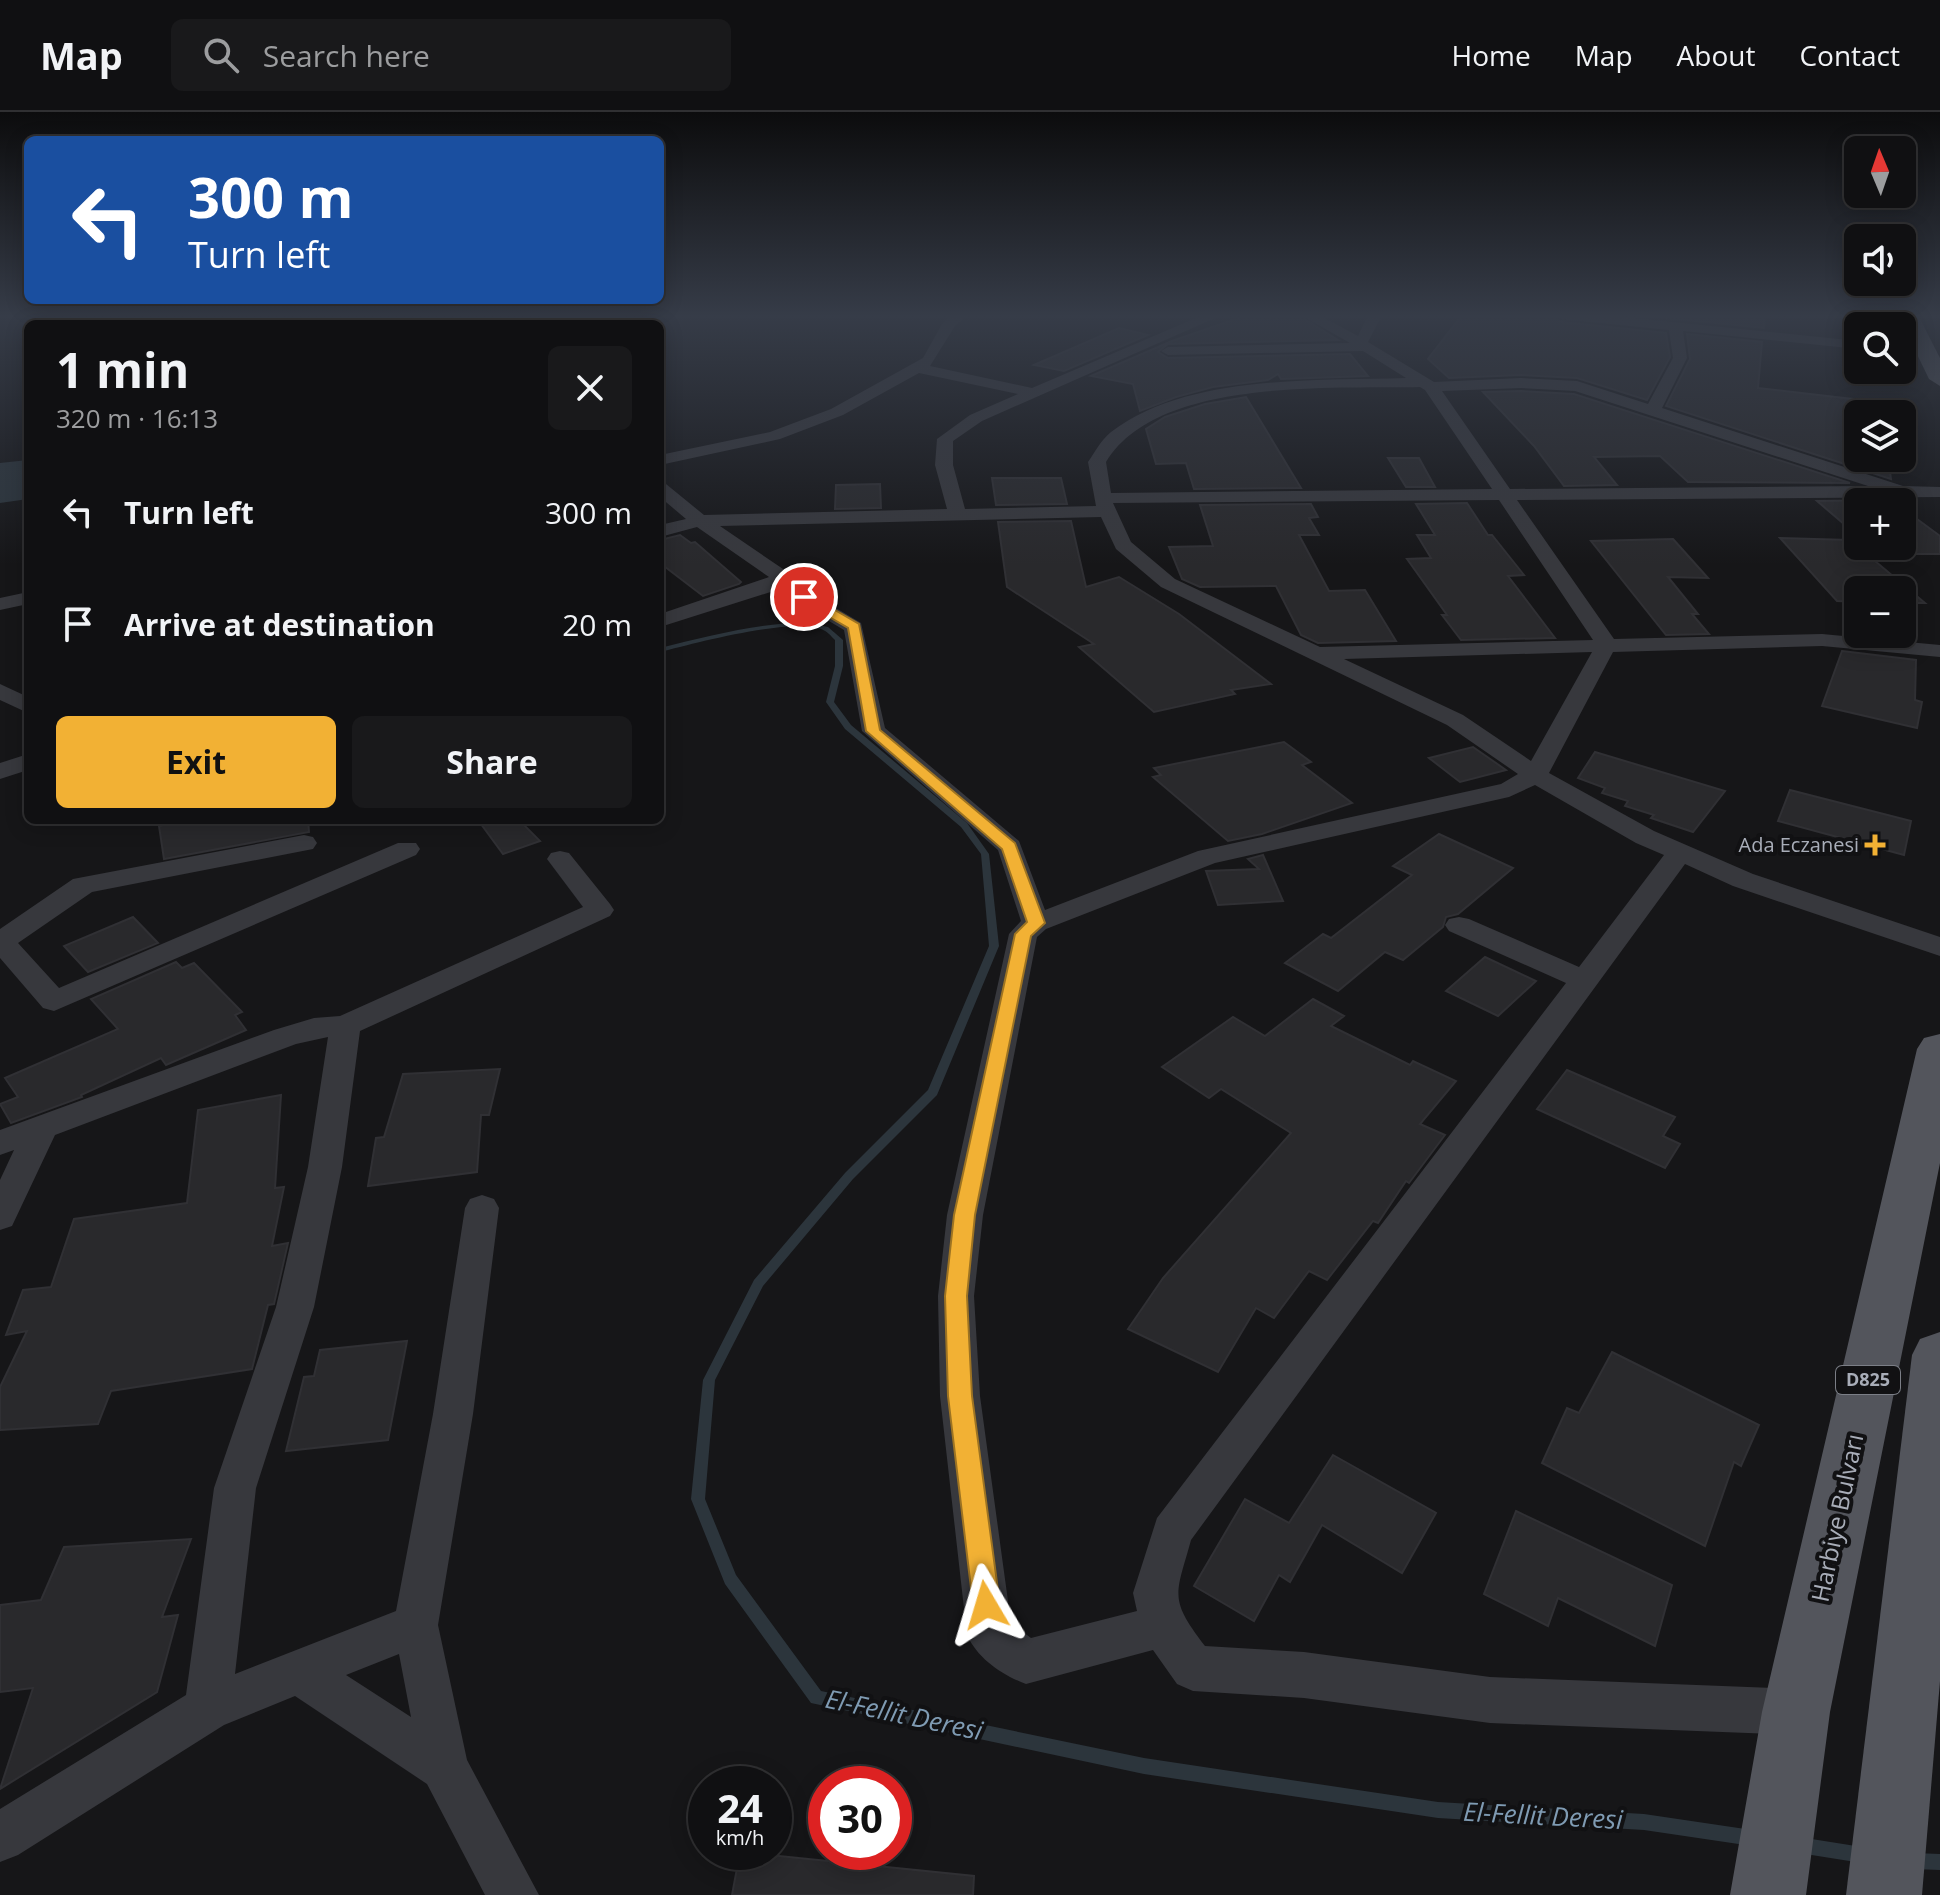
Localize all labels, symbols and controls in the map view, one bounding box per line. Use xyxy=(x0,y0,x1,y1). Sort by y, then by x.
search box xyxy=(171,19,731,91)
text: Map xyxy=(40,29,123,81)
icon: search xyxy=(199,33,243,77)
text: Search here xyxy=(263,35,430,76)
text: Home xyxy=(1452,36,1531,74)
text: Map xyxy=(1575,36,1633,74)
text: About xyxy=(1677,36,1755,74)
text: Contact xyxy=(1799,36,1900,74)
north arrow xyxy=(1844,136,1916,208)
map controls xyxy=(1844,136,1916,648)
text: 300 m xyxy=(188,158,354,234)
icon: left xyxy=(56,168,160,272)
button: sound xyxy=(1844,224,1916,296)
text: Turn left xyxy=(188,230,330,279)
button: search xyxy=(1844,312,1916,384)
text: 1 min xyxy=(56,337,189,402)
button: close xyxy=(548,346,632,430)
text: 320 m · 16:13 xyxy=(56,400,218,436)
button: layers xyxy=(1844,400,1916,472)
button: + xyxy=(1844,488,1916,560)
icon: left xyxy=(56,490,100,534)
text: Turn left xyxy=(124,492,254,533)
text: 300 m xyxy=(545,492,632,533)
pin xyxy=(770,563,838,631)
icon: arrive xyxy=(782,575,826,619)
button: − xyxy=(1844,576,1916,648)
icon: arrive xyxy=(56,602,100,646)
text: Arrive at destination xyxy=(124,604,435,645)
text: 20 m xyxy=(562,604,632,645)
button: Exit xyxy=(56,716,336,808)
button: Share xyxy=(352,716,632,808)
place label: Ada Eczanesi xyxy=(1739,831,1859,858)
marker: Ada Eczanesi xyxy=(1866,836,1884,854)
road number: D825 xyxy=(1836,1366,1900,1394)
street label: Harbiye Bulvarı xyxy=(1803,1431,1870,1605)
position arrow xyxy=(944,1563,1028,1647)
water label: El-Fellit Deresi xyxy=(822,1680,987,1748)
speed limit sign: 30 xyxy=(808,1766,912,1870)
text: 24 xyxy=(717,1780,763,1835)
water label: El-Fellit Deresi xyxy=(1462,1793,1624,1837)
text: km/h xyxy=(716,1824,764,1851)

